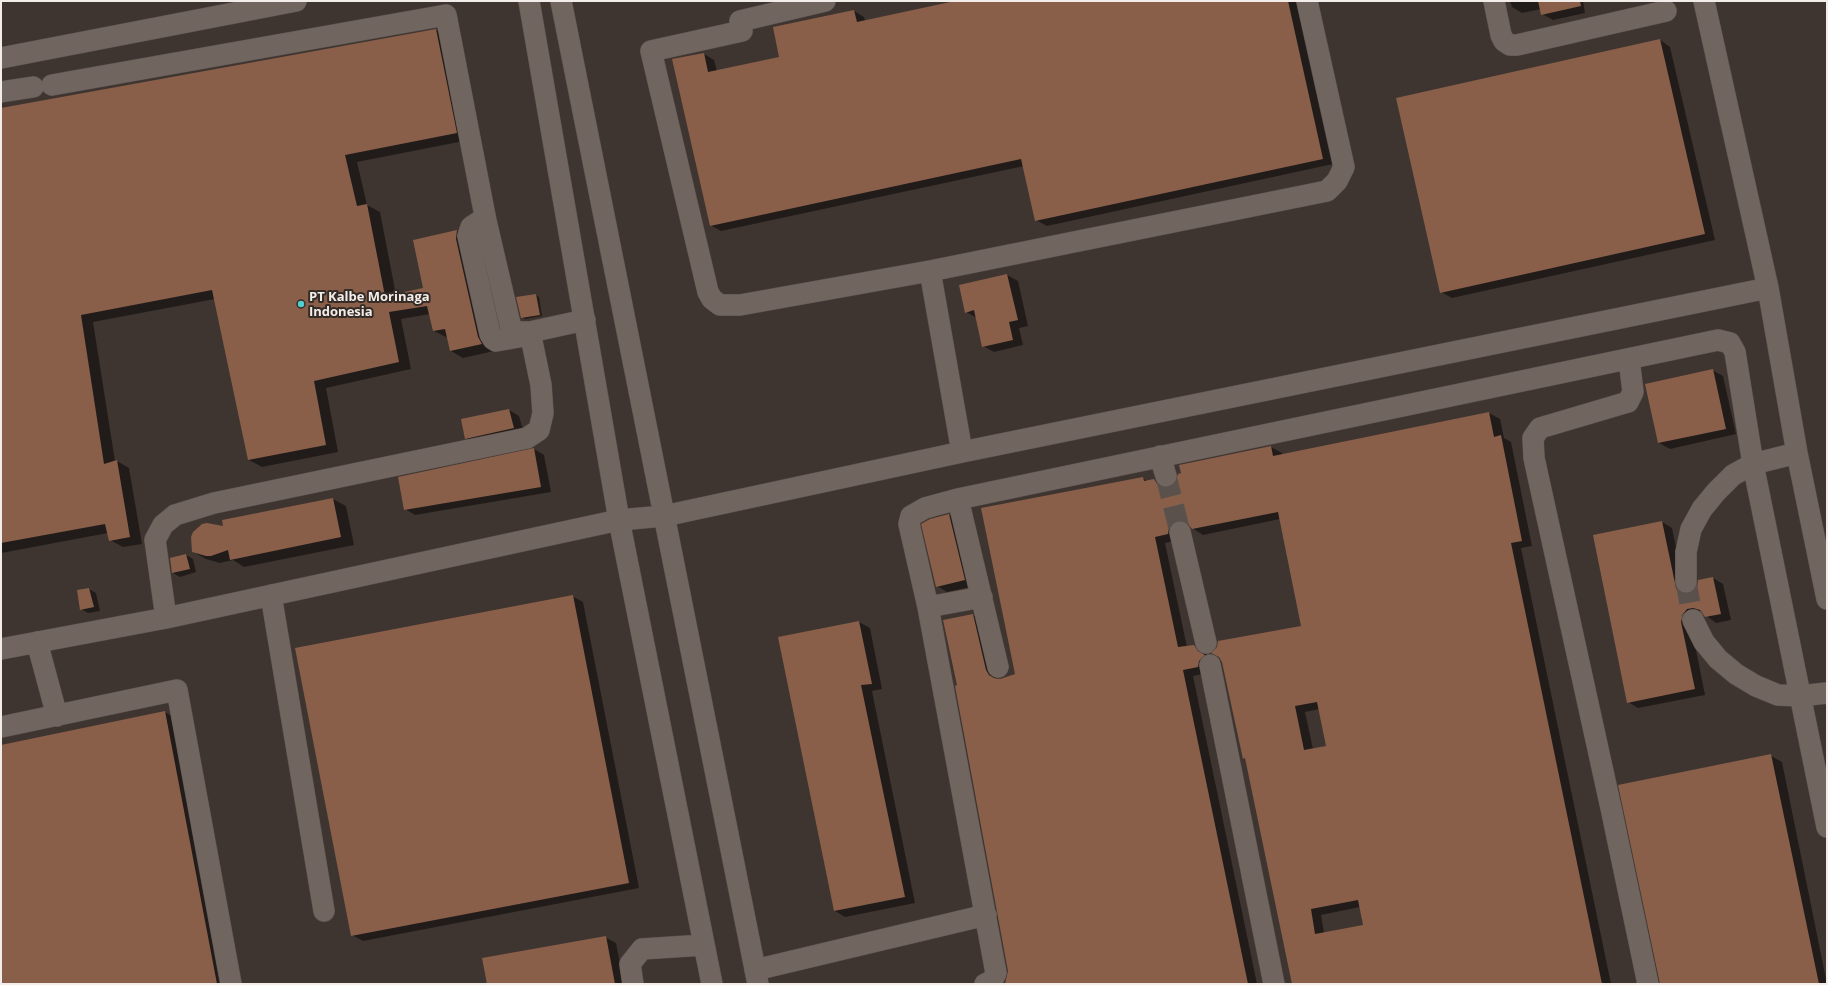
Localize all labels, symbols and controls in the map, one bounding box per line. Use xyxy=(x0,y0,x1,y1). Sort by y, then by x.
place label: PT Kalbe Morinaga Indonesia xyxy=(309,289,430,320)
marker: PT Kalbe Morinaga Indonesia xyxy=(296,299,306,309)

